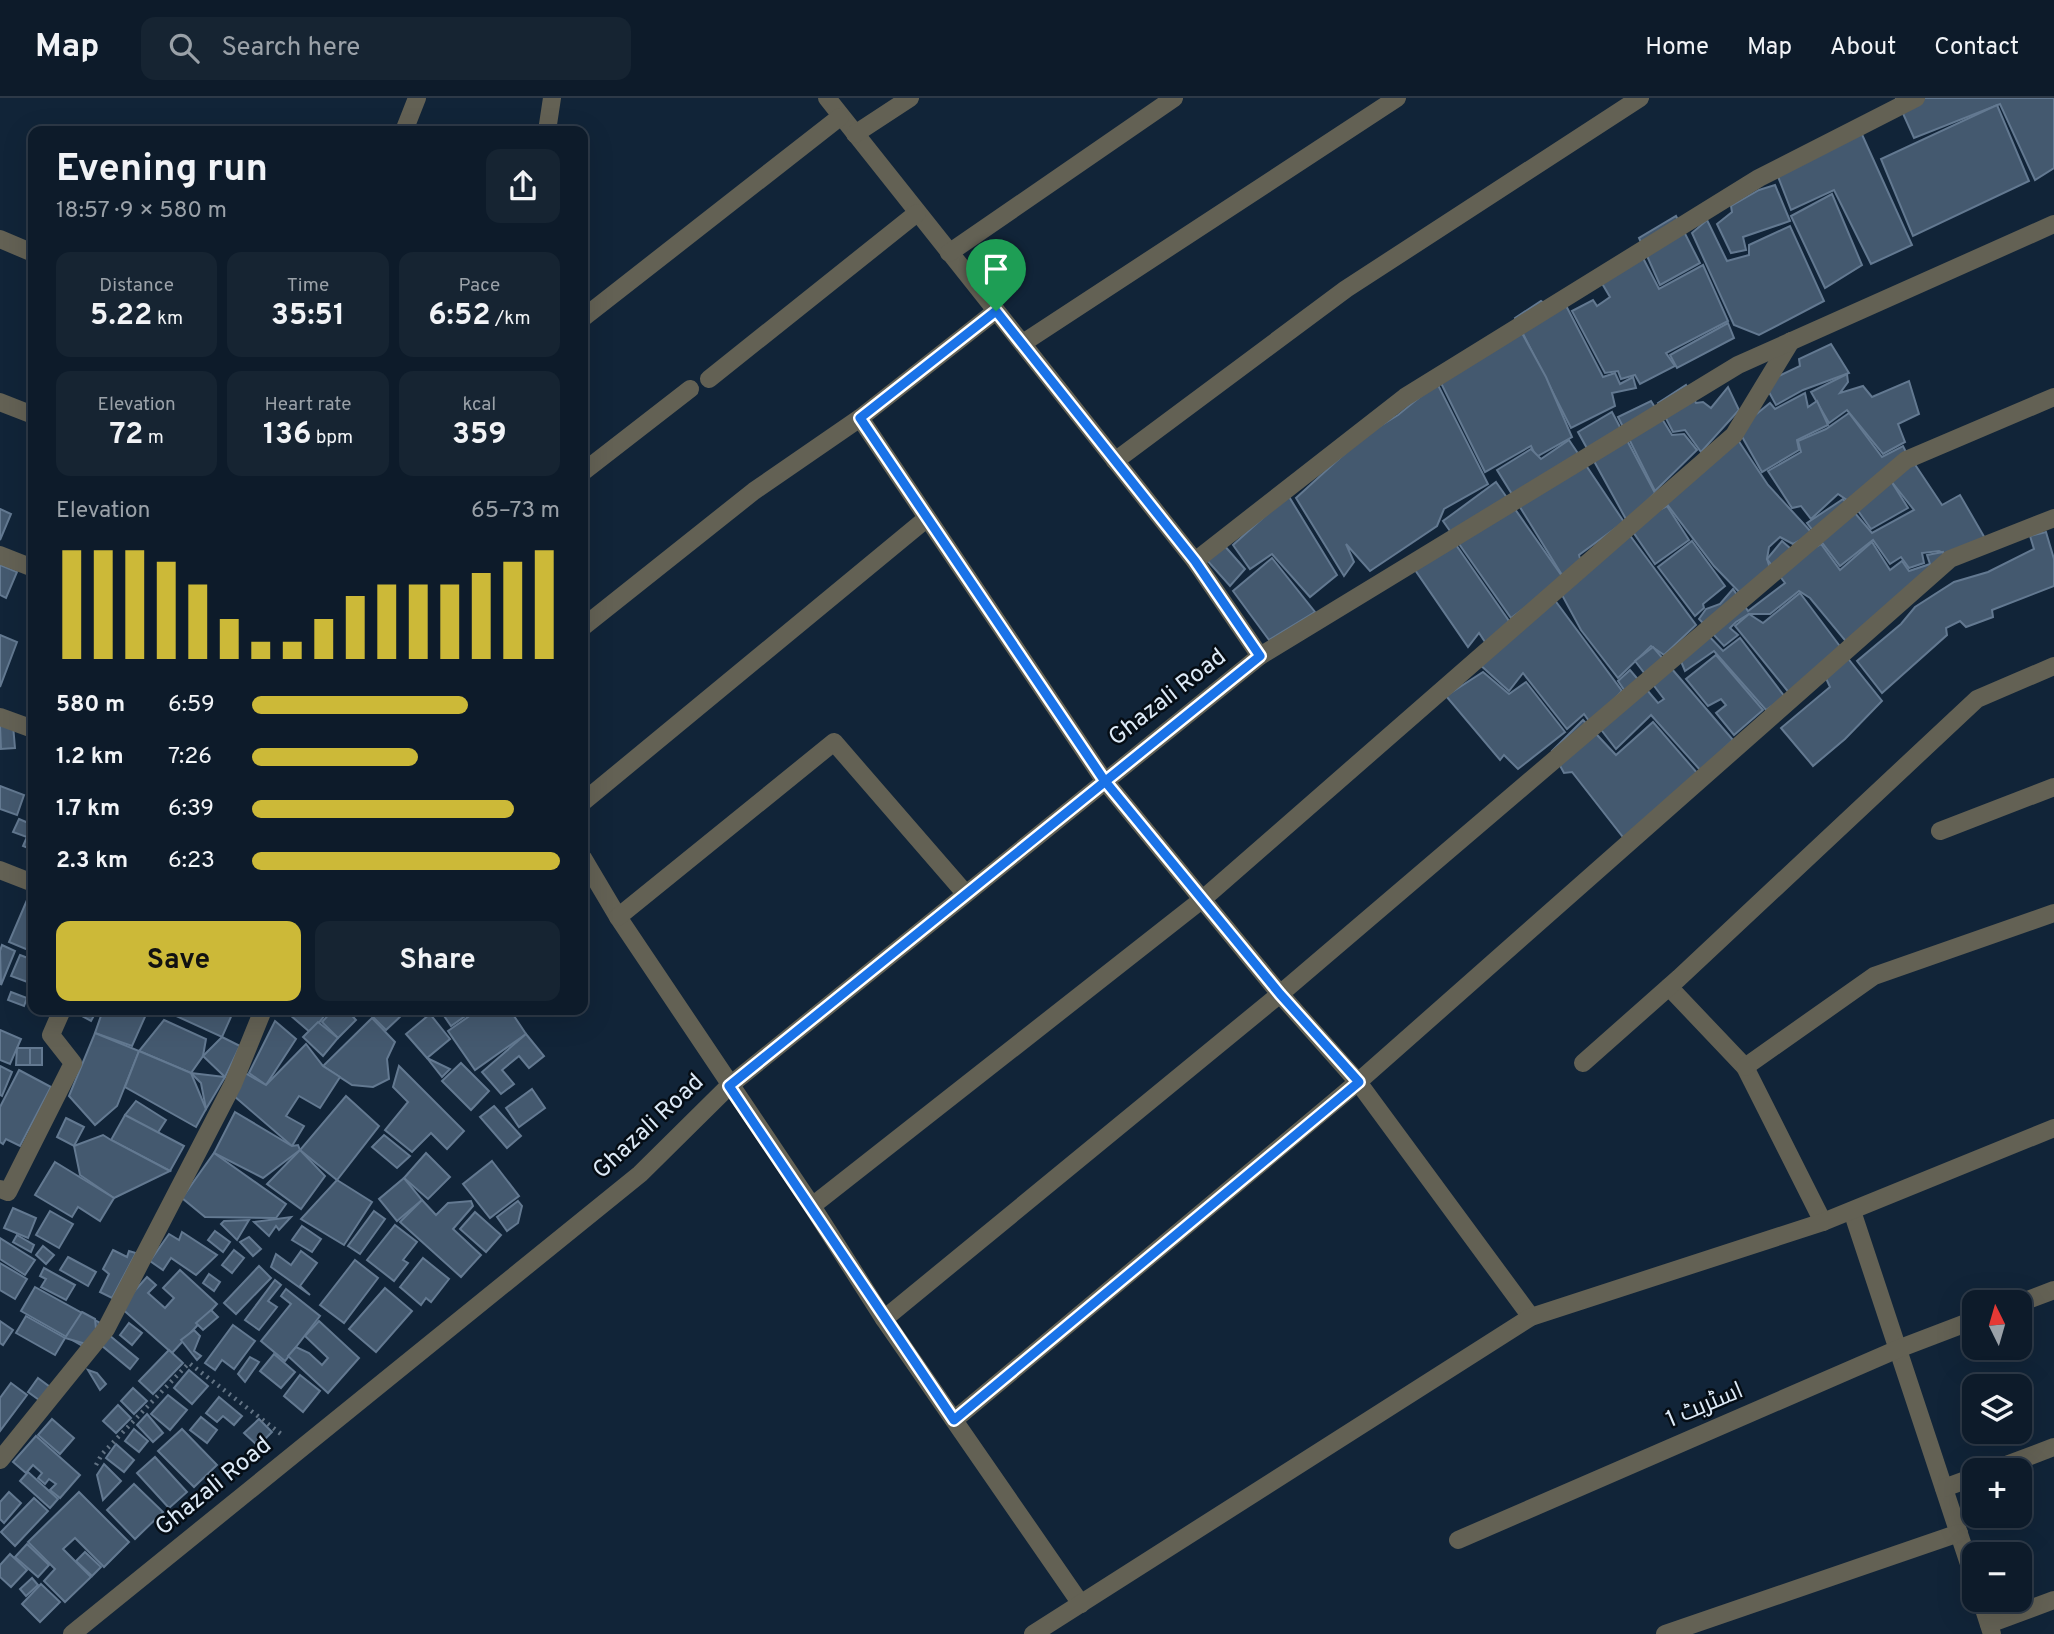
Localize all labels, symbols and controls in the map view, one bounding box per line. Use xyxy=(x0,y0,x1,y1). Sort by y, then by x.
search box xyxy=(141,17,631,80)
text: Map xyxy=(35,27,99,69)
icon: search xyxy=(165,29,203,67)
text: Search here xyxy=(221,32,360,65)
text: Home xyxy=(1645,33,1709,63)
text: Map xyxy=(1747,33,1792,63)
text: About xyxy=(1830,33,1896,63)
text: Contact xyxy=(1934,33,2019,63)
text: Evening run xyxy=(56,146,268,195)
button: share xyxy=(486,149,560,223)
text: 18:57 · 9 × 580 m xyxy=(56,197,227,226)
pin xyxy=(966,239,1026,311)
icon: arrive xyxy=(977,250,1015,288)
text: Distance xyxy=(99,274,174,298)
text: Time xyxy=(287,274,329,298)
text: Pace xyxy=(458,274,500,298)
text: 5.22 xyxy=(90,298,152,335)
text: 35:51 xyxy=(271,298,345,335)
text: 6:52 xyxy=(428,298,491,335)
text: km xyxy=(152,307,183,331)
text: /km xyxy=(491,307,530,331)
text: Elevation xyxy=(98,393,176,417)
text: Heart rate xyxy=(265,393,351,417)
text: kcal xyxy=(462,393,496,417)
text: 72 xyxy=(109,417,143,454)
text: 136 xyxy=(263,417,311,454)
text: 359 xyxy=(452,417,507,454)
text: m xyxy=(143,426,164,450)
text: bpm xyxy=(311,426,353,450)
text: Elevation xyxy=(56,497,151,526)
text: 65–73 m xyxy=(471,497,560,526)
street label: Ghazali Road xyxy=(1103,643,1233,753)
text: 580 m xyxy=(56,691,125,720)
text: 6:59 xyxy=(168,691,215,720)
text: 1.2 km xyxy=(56,743,124,772)
text: 7:26 xyxy=(168,743,212,772)
text: 1.7 km xyxy=(56,795,120,824)
text: 6:39 xyxy=(168,795,214,824)
text: 2.3 km xyxy=(56,847,128,876)
text: 6:23 xyxy=(168,847,215,876)
button: Save xyxy=(56,921,301,1001)
button: Share xyxy=(315,921,560,1001)
street label: Ghazali Road xyxy=(587,1068,711,1186)
north arrow xyxy=(1962,1290,2032,1360)
map controls xyxy=(1962,1290,2032,1612)
button: layers xyxy=(1962,1374,2032,1444)
street label: اسٹریٹ 1 xyxy=(1662,1376,1748,1436)
street label: Ghazali Road xyxy=(150,1431,278,1543)
button: + xyxy=(1962,1458,2032,1528)
button: − xyxy=(1962,1542,2032,1612)

